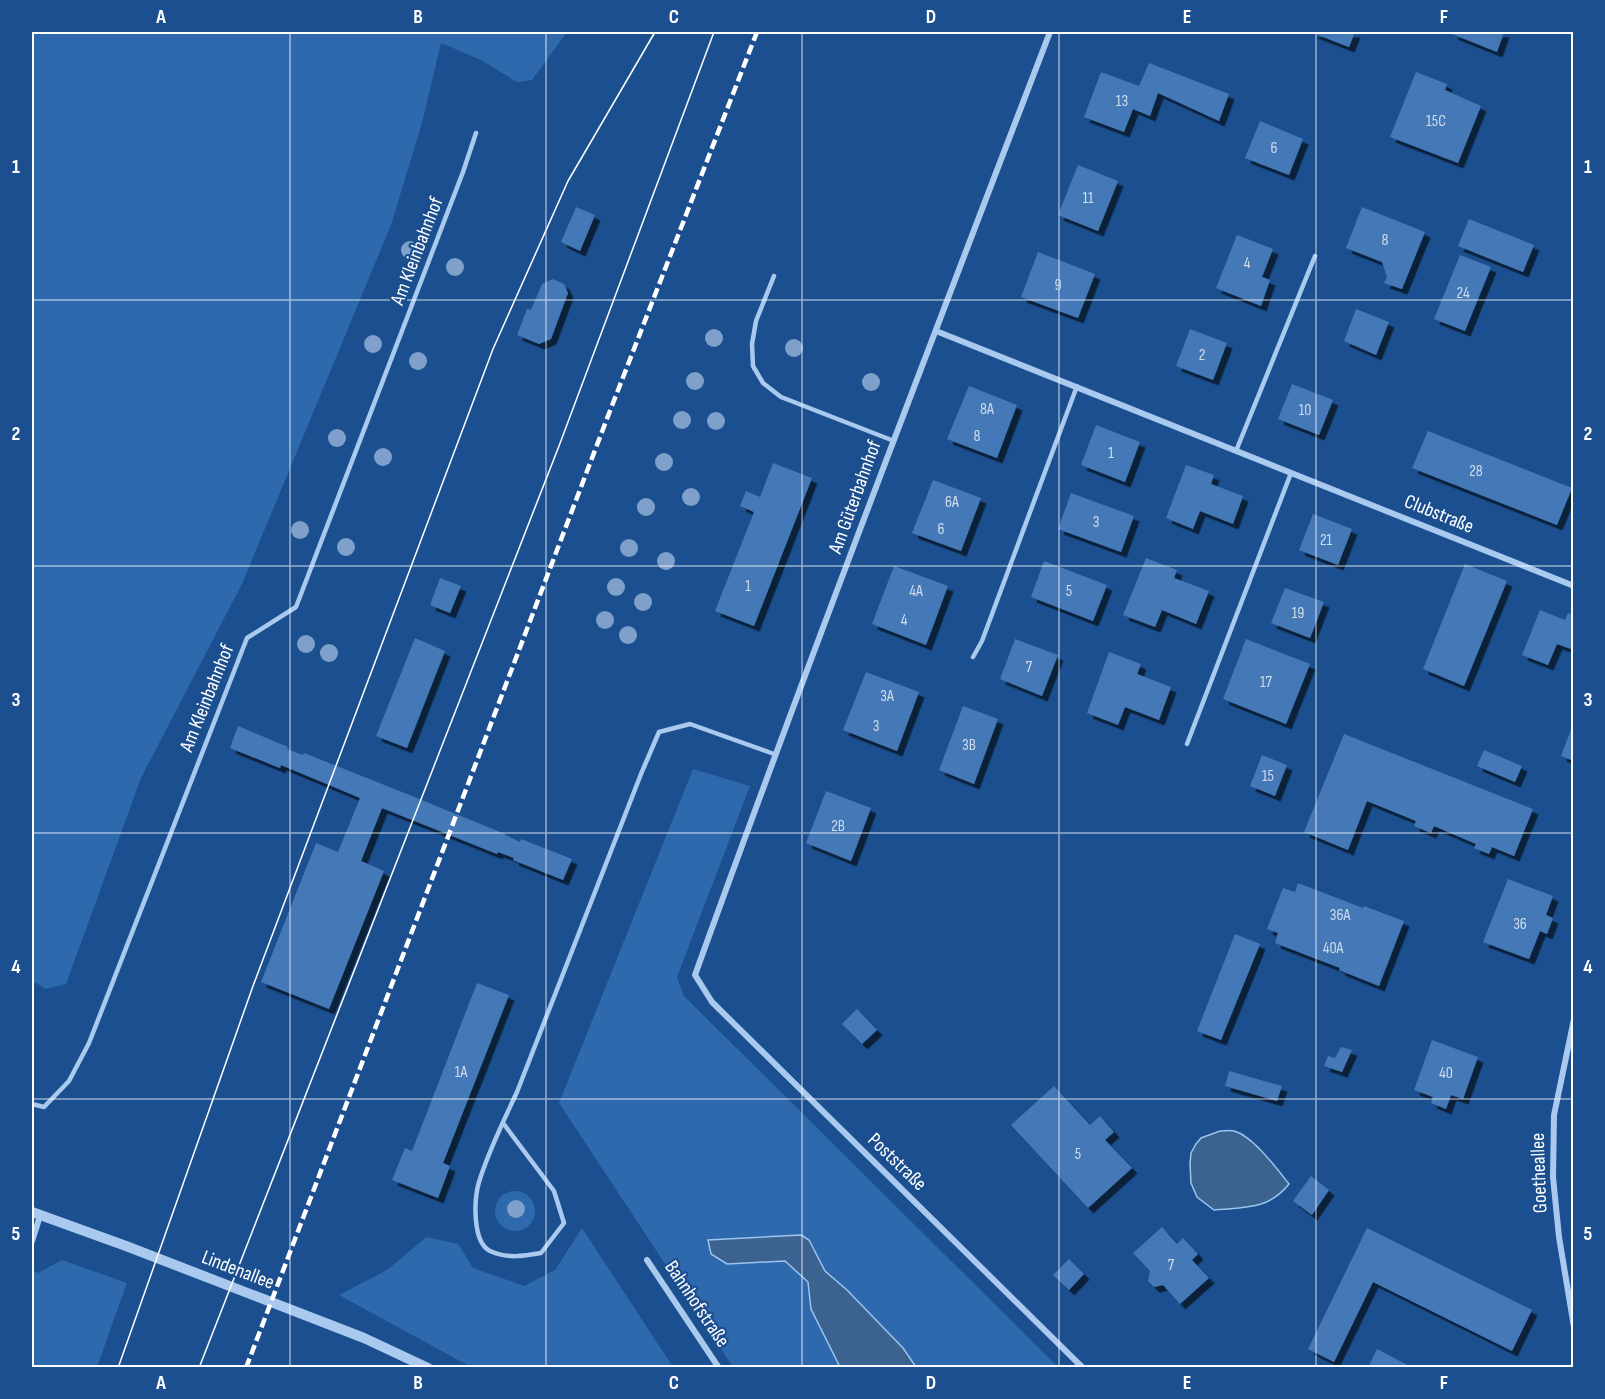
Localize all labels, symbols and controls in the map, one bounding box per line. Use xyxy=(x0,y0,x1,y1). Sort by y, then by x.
text: A xyxy=(155,5,166,29)
text: B xyxy=(413,5,423,29)
text: C xyxy=(669,5,679,29)
text: D xyxy=(926,5,936,29)
text: E xyxy=(1183,5,1191,29)
text: F xyxy=(1440,5,1448,29)
house number: 13 xyxy=(1116,92,1128,111)
house number: 15C xyxy=(1426,112,1446,131)
house number: 6 xyxy=(1270,139,1278,158)
text: 1 xyxy=(12,155,20,179)
text: 1 xyxy=(1584,155,1592,179)
house number: 11 xyxy=(1082,189,1094,208)
street label: Am Kleinbahnhof xyxy=(385,193,449,309)
house number: 8 xyxy=(1381,231,1389,250)
house number: 4 xyxy=(1244,254,1251,273)
house number: 9 xyxy=(1054,276,1062,295)
house number: 24 xyxy=(1456,284,1470,303)
house number: 2 xyxy=(1199,346,1205,365)
house number: 8A xyxy=(980,400,994,419)
house number: 10 xyxy=(1299,401,1311,420)
text: 2 xyxy=(12,422,20,446)
text: 2 xyxy=(1584,422,1592,446)
house number: 8 xyxy=(973,427,981,446)
street label: Am Güterbahnhof xyxy=(823,437,887,558)
house number: 1 xyxy=(1108,444,1114,463)
house number: 28 xyxy=(1469,462,1483,481)
street label: Clubstraße xyxy=(1401,489,1477,539)
house number: 6A xyxy=(945,493,959,512)
house number: 3 xyxy=(1093,513,1099,532)
house number: 6 xyxy=(937,520,945,539)
house number: 21 xyxy=(1320,531,1333,550)
house number: 1 xyxy=(745,577,751,596)
house number: 4A xyxy=(909,582,923,601)
house number: 5 xyxy=(1066,582,1072,601)
house number: 19 xyxy=(1292,604,1304,623)
house number: 4 xyxy=(901,611,908,630)
street label: Am Kleinbahnhof xyxy=(174,641,240,756)
house number: 7 xyxy=(1026,658,1033,677)
house number: 17 xyxy=(1260,673,1273,692)
house number: 3A xyxy=(880,687,894,706)
text: 3 xyxy=(12,688,21,712)
text: 3 xyxy=(1584,688,1593,712)
house number: 3 xyxy=(873,717,879,736)
house number: 3B xyxy=(962,736,976,755)
house number: 15 xyxy=(1262,767,1274,786)
house number: 2B xyxy=(831,817,845,836)
house number: 36A xyxy=(1330,906,1350,925)
house number: 36 xyxy=(1513,915,1527,934)
house number: 40A xyxy=(1323,939,1343,958)
text: 4 xyxy=(11,955,21,979)
text: 4 xyxy=(1583,955,1593,979)
house number: 1A xyxy=(455,1063,467,1082)
house number: 40 xyxy=(1439,1064,1453,1083)
street label: Poststraße xyxy=(863,1128,931,1196)
street label: Goetheallee xyxy=(1526,1132,1552,1214)
house number: 5 xyxy=(1075,1145,1081,1164)
text: 5 xyxy=(12,1222,21,1246)
text: 5 xyxy=(1584,1222,1593,1246)
street label: Lindenallee xyxy=(198,1245,278,1295)
street label: Bahnhofstraße xyxy=(659,1256,735,1352)
house number: 7 xyxy=(1168,1256,1175,1275)
text: A xyxy=(155,1371,166,1395)
text: B xyxy=(413,1371,423,1395)
text: C xyxy=(669,1371,679,1395)
text: D xyxy=(926,1371,936,1395)
text: E xyxy=(1183,1371,1191,1395)
text: F xyxy=(1440,1371,1448,1395)

